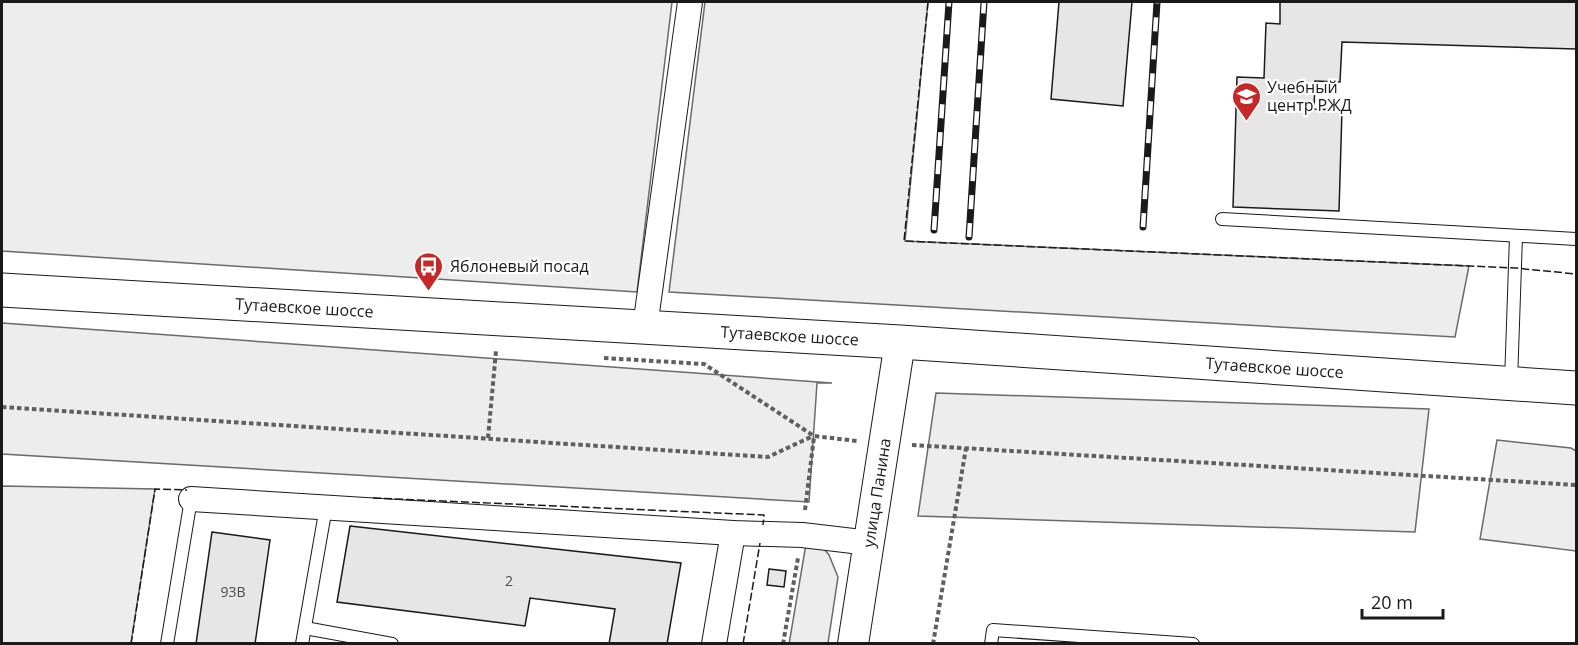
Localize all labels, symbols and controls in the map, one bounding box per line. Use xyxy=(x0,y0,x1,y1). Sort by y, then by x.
place label: Учебный центр РЖД xyxy=(1267,76,1352,116)
school or university icon: Учебный центр РЖД xyxy=(1230,80,1262,122)
bus stop icon: Яблоневый посад xyxy=(413,250,445,292)
place label: Яблоневый посад xyxy=(450,255,589,277)
street label: Тутаевское шоссе xyxy=(235,293,374,322)
street label: Тутаевское шоссе xyxy=(720,321,859,351)
street label: Тутаевское шоссе xyxy=(1205,352,1344,383)
street label: улица Панина xyxy=(857,437,896,549)
house number: 2 xyxy=(505,571,513,590)
house number: 93В xyxy=(220,582,246,601)
scale bar xyxy=(1362,582,1443,620)
text: 20 m xyxy=(1371,590,1413,614)

